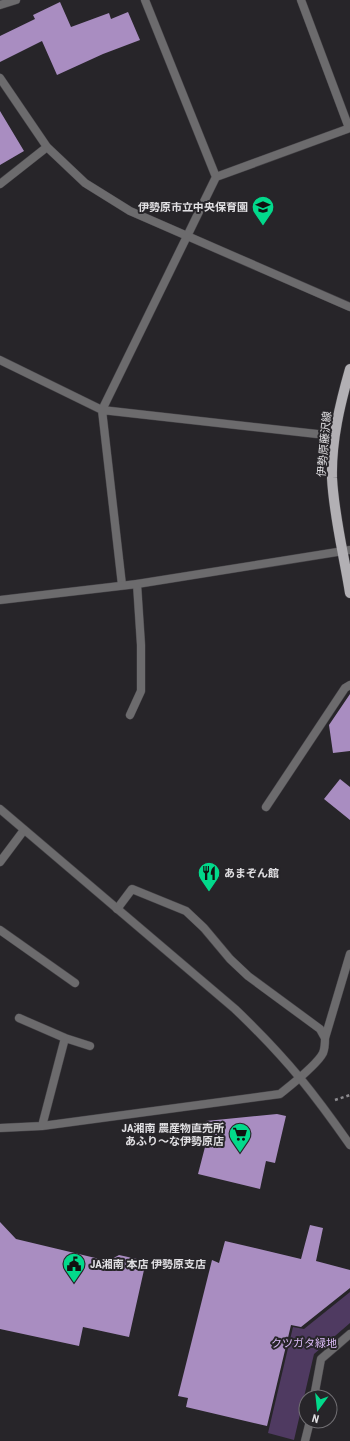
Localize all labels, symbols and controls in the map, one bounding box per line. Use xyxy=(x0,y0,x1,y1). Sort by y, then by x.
school or university icon: 伊勢原市立中央保育園 xyxy=(250,194,276,227)
place label: 伊勢原市立中央保育園 xyxy=(138,201,248,214)
street label: 伊勢原藤沢線 xyxy=(315,411,334,477)
restaurant icon: あまぞん館 xyxy=(196,860,222,893)
place label: あまぞん館 xyxy=(224,867,279,880)
supermarket icon: JA湘南 農産物直売所 あふり～な伊勢原店 xyxy=(227,1121,253,1154)
place label: JA湘南 農産物直売所 あふり～な伊勢原店 xyxy=(122,1122,224,1148)
public building icon: JA湘南 本店 伊勢原支店 xyxy=(61,1251,87,1284)
place label: JA湘南 本店 伊勢原支店 xyxy=(90,1258,206,1271)
park label: クツガタ緑地 xyxy=(271,1337,337,1350)
north arrow xyxy=(298,1389,338,1429)
text: N xyxy=(310,1411,320,1425)

